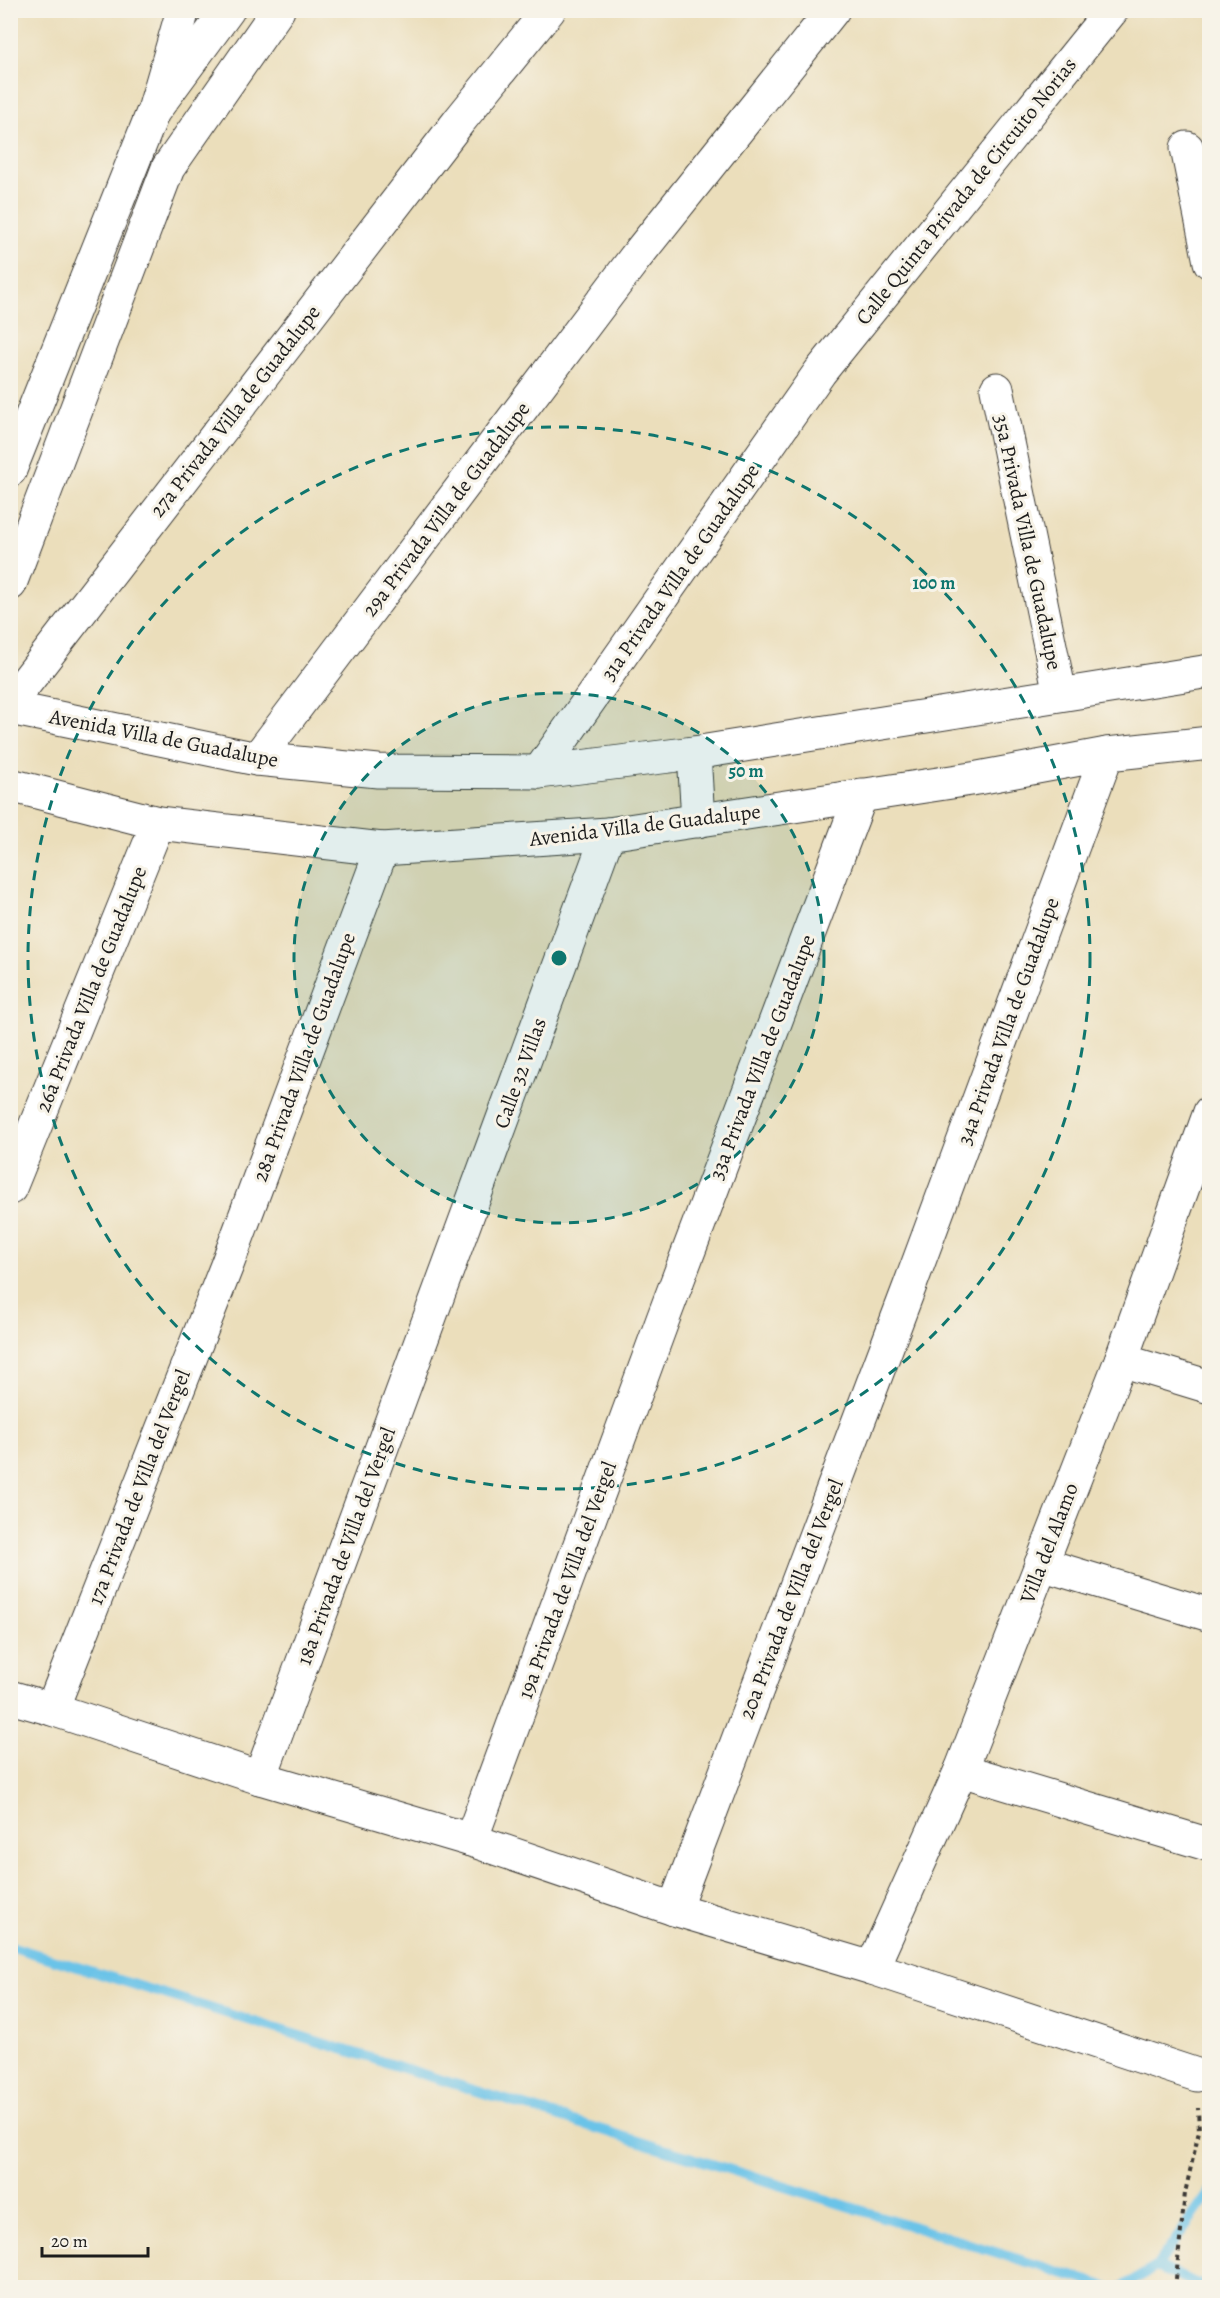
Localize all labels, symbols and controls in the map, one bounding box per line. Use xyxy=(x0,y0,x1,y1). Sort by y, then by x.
street label: Calle Quinta Privada de Circuito Norias xyxy=(849,51,1083,331)
street label: 27a Privada Villa de Guadalupe xyxy=(143,299,327,523)
street label: 29a Privada Villa de Guadalupe xyxy=(356,396,536,622)
street label: 35a Privada Villa de Guadalupe xyxy=(987,412,1069,672)
street label: 31a Privada Villa de Guadalupe xyxy=(594,458,766,686)
text: 100 m xyxy=(913,571,955,595)
street label: Avenida Villa de Guadalupe xyxy=(46,702,281,774)
text: 50 m xyxy=(729,759,763,783)
street label: Avenida Villa de Guadalupe xyxy=(527,797,762,853)
street label: 26a Privada Villa de Guadalupe xyxy=(29,862,153,1116)
street label: 34a Privada Villa de Guadalupe xyxy=(950,893,1066,1149)
street label: 28a Privada Villa de Guadalupe xyxy=(246,929,362,1185)
street label: 33a Privada Villa de Guadalupe xyxy=(702,930,822,1184)
centre of rings xyxy=(549,948,569,968)
street label: Calle 32 Villas xyxy=(487,1014,553,1132)
street label: 17a Privada de Villa del Vergel xyxy=(81,1365,197,1609)
street label: 18a Privada de Villa del Vergel xyxy=(290,1423,402,1669)
street label: 19a Privada de Villa del Vergel xyxy=(511,1457,623,1703)
street label: 20a Privada de Villa del Vergel xyxy=(732,1475,850,1723)
street label: Villa del Alamo xyxy=(1013,1479,1085,1608)
scale bar xyxy=(42,2220,148,2258)
text: 20 m xyxy=(51,2229,88,2253)

